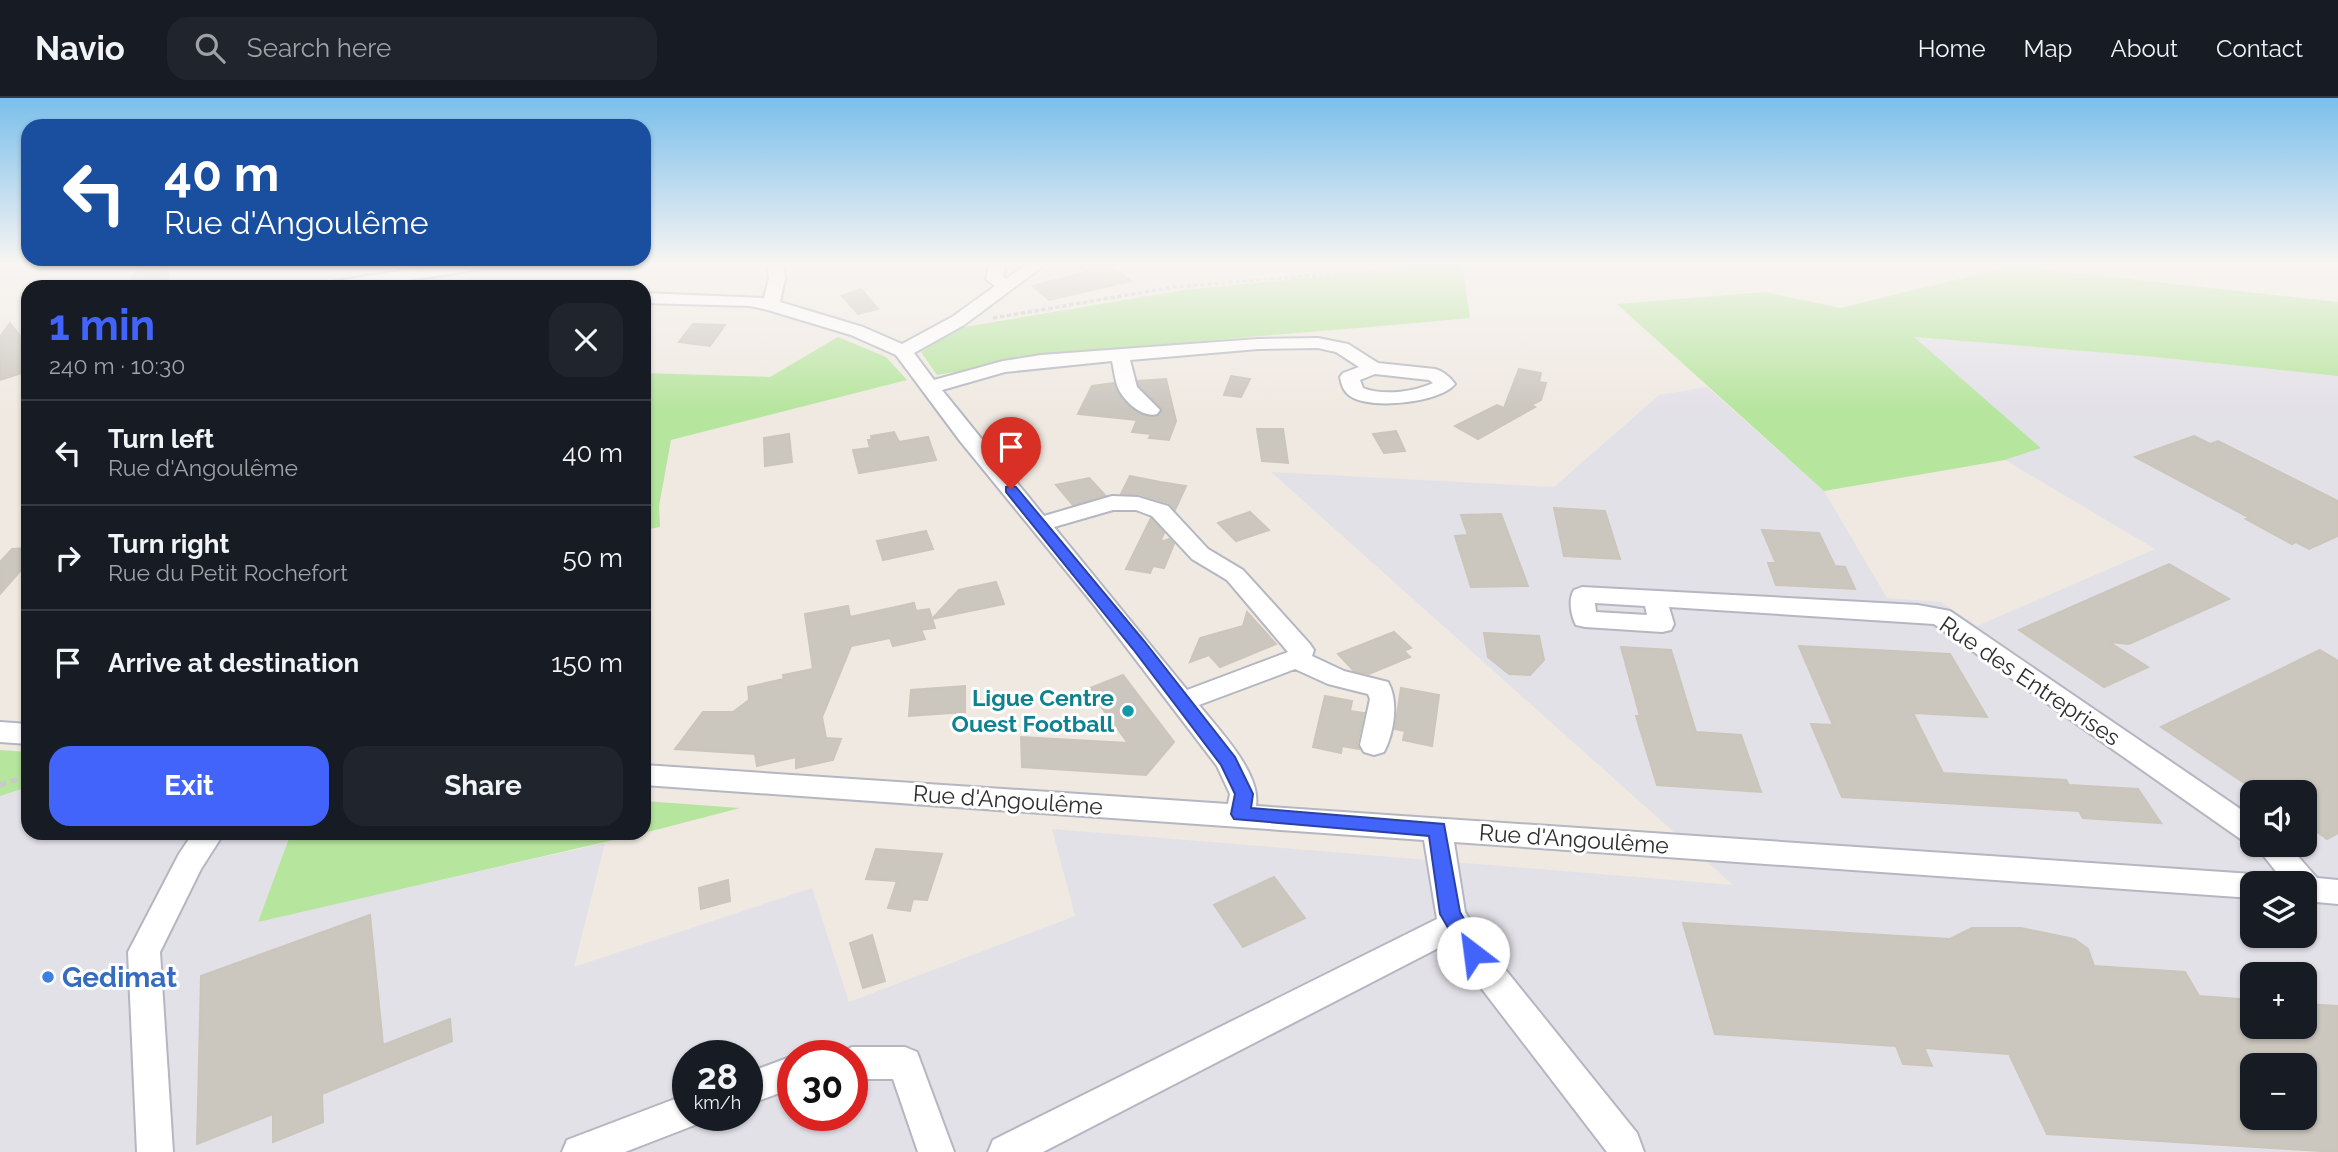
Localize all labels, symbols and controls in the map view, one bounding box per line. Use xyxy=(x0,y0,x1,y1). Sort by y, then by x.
search box xyxy=(167,17,657,80)
text: Navio xyxy=(35,29,125,68)
icon: search xyxy=(191,29,229,67)
text: Search here xyxy=(247,33,391,63)
text: Home xyxy=(1918,34,1986,63)
text: Map xyxy=(2024,34,2072,63)
text: About xyxy=(2110,34,2178,63)
text: Contact xyxy=(2216,34,2303,63)
text: 40 m xyxy=(164,145,279,202)
icon: left xyxy=(49,147,140,238)
text: Rue d'Angoulême xyxy=(164,204,429,241)
text: 1 min xyxy=(49,301,155,350)
button: close xyxy=(549,303,623,377)
text: 240 m · 10:30 xyxy=(49,352,185,379)
pin xyxy=(981,417,1041,489)
text: Turn left xyxy=(108,424,214,454)
icon: arrive xyxy=(992,428,1030,466)
icon: left xyxy=(49,434,87,472)
text: 40 m xyxy=(562,438,623,468)
text: Rue d'Angoulême xyxy=(108,454,298,481)
text: Turn right xyxy=(108,529,229,559)
icon: right xyxy=(49,539,87,577)
text: 50 m xyxy=(562,543,623,573)
text: Rue du Petit Rochefort xyxy=(108,559,348,586)
street label: Rue des Entreprises xyxy=(1935,610,2126,751)
icon: arrive xyxy=(49,644,87,682)
text: Arrive at destination xyxy=(108,648,359,678)
text: 150 m xyxy=(551,648,623,678)
place label: Ligue Centre Ouest Football xyxy=(952,684,1115,737)
marker: Ligue Centre Ouest Football xyxy=(1120,703,1136,719)
button: Exit xyxy=(49,746,329,826)
button: Share xyxy=(343,746,623,826)
street label: Rue d'Angoulême xyxy=(912,779,1104,820)
map controls xyxy=(2240,780,2317,1130)
button: sound xyxy=(2240,780,2317,857)
street label: Rue d'Angoulême xyxy=(1478,818,1670,859)
button: layers xyxy=(2240,871,2317,948)
position arrow xyxy=(1436,916,1510,990)
place label: Gedimat xyxy=(62,961,177,994)
button: + xyxy=(2240,962,2317,1039)
marker: Gedimat xyxy=(40,969,56,985)
speed limit sign: 30 xyxy=(777,1040,868,1131)
button: − xyxy=(2240,1053,2317,1130)
text: 28 xyxy=(697,1056,738,1097)
text: km/h xyxy=(694,1092,741,1113)

